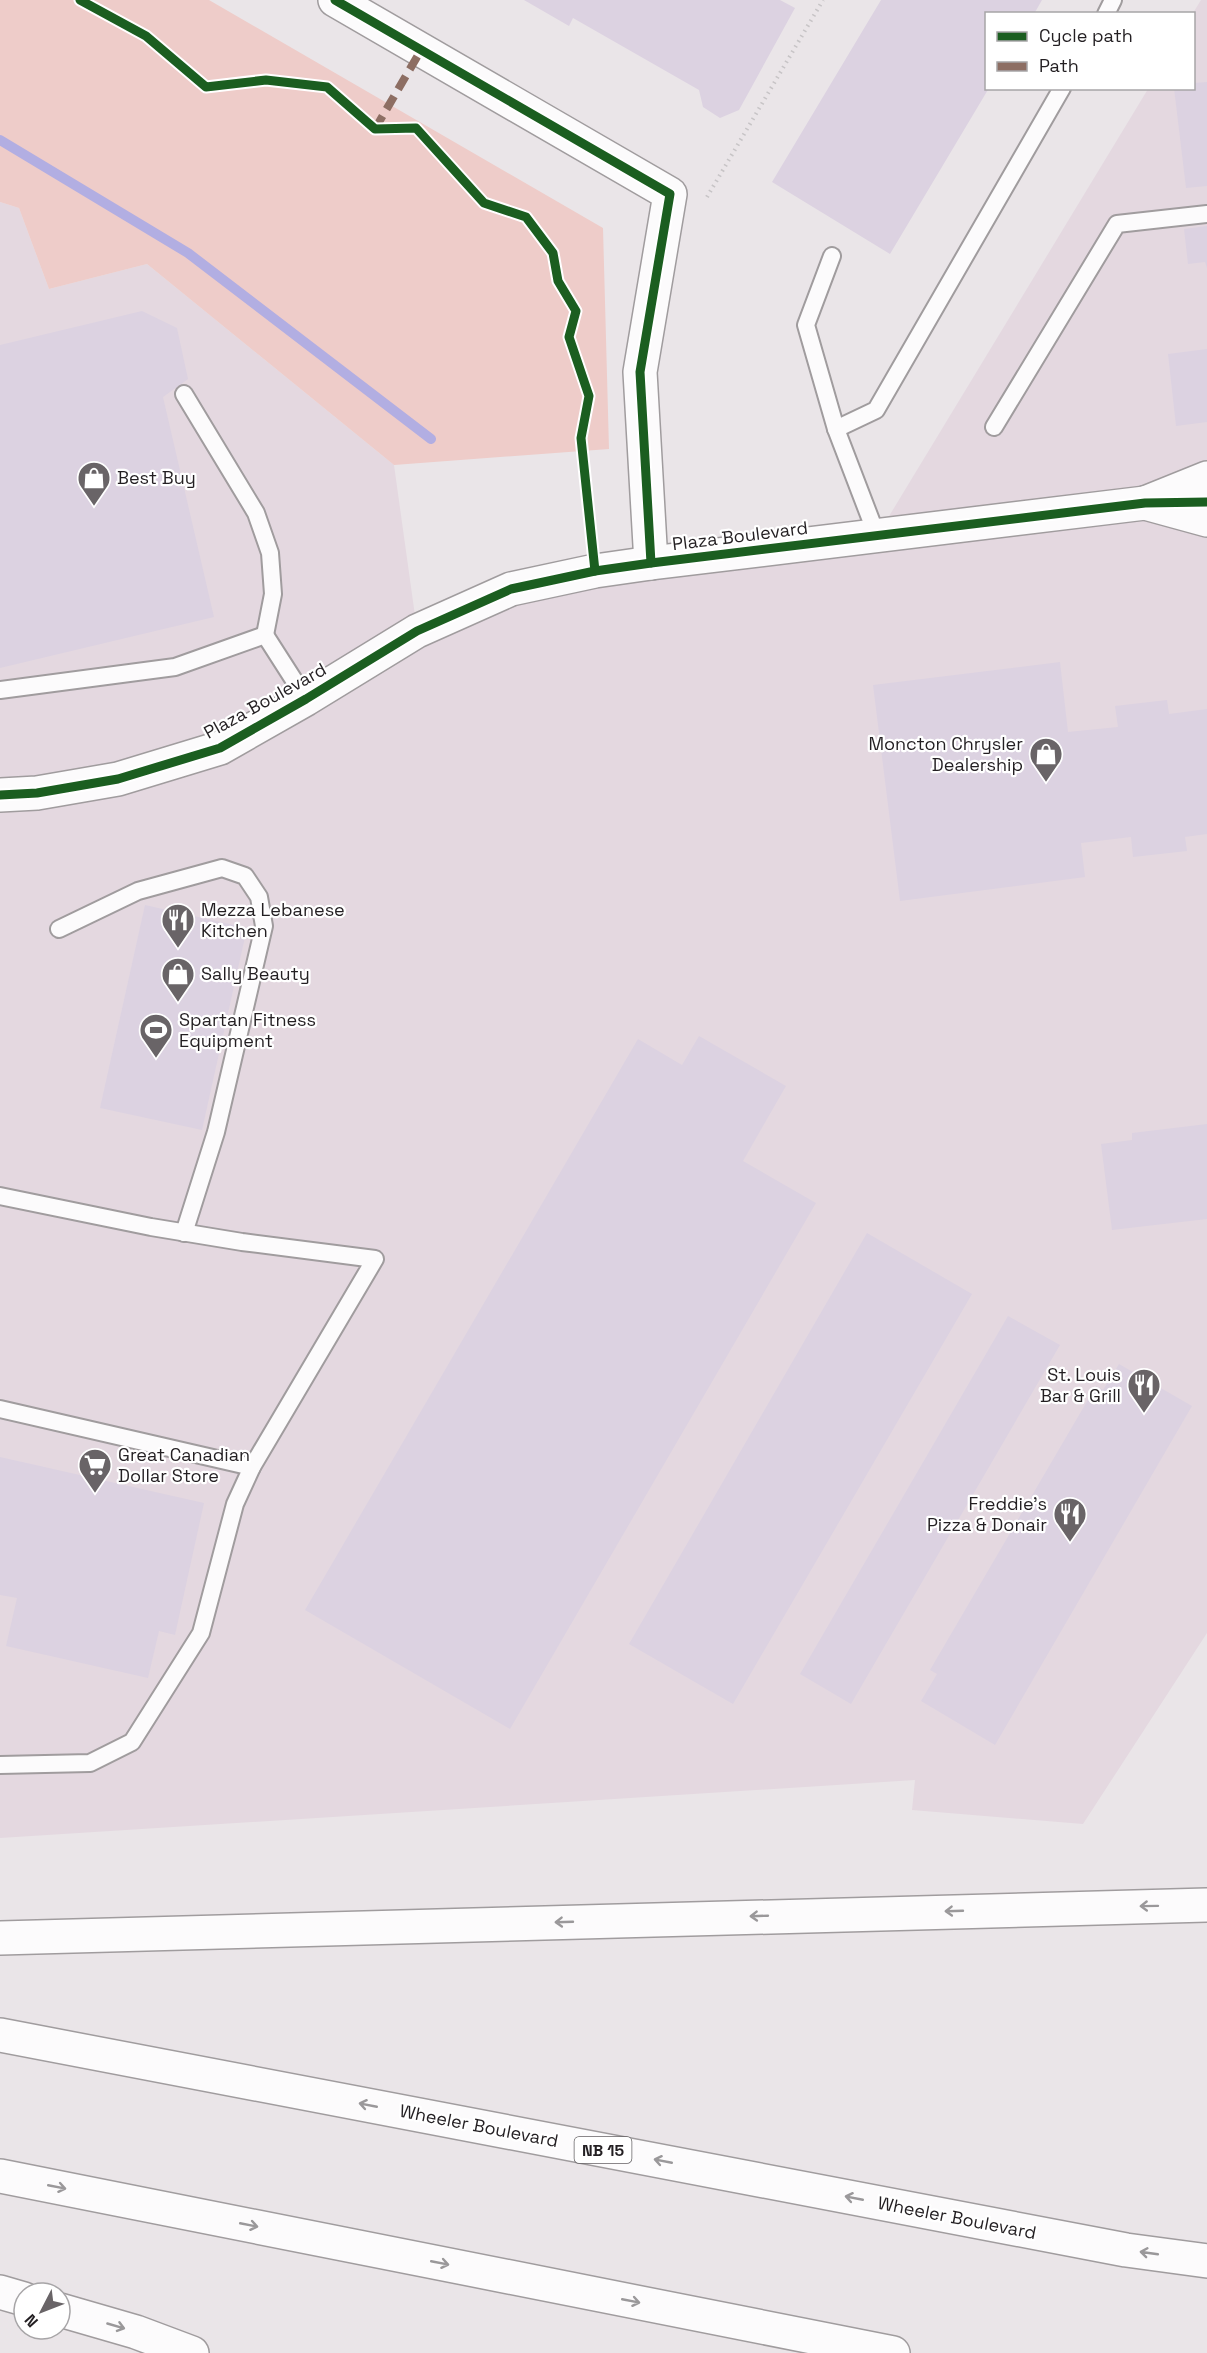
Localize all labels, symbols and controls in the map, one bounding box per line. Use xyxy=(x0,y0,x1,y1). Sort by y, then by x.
legend xyxy=(985,12,1195,90)
text: Cycle path xyxy=(1039,24,1133,47)
text: Path xyxy=(1039,54,1079,77)
shop icon: Best Buy xyxy=(76,460,112,507)
place label: Best Buy xyxy=(117,466,196,489)
street label: Plaza Boulevard xyxy=(671,516,809,555)
street label: Plaza Boulevard xyxy=(200,657,330,744)
place label: Moncton Chrysler Dealership xyxy=(868,732,1023,776)
shop icon: Moncton Chrysler Dealership xyxy=(1028,736,1064,783)
place label: Mezza Lebanese Kitchen xyxy=(201,898,345,942)
restaurant icon: Mezza Lebanese Kitchen xyxy=(160,902,196,949)
shop icon: Sally Beauty xyxy=(160,956,196,1003)
place label: Sally Beauty xyxy=(201,962,310,985)
place label: Spartan Fitness Equipment xyxy=(179,1008,316,1052)
sports icon: Spartan Fitness Equipment xyxy=(138,1012,174,1059)
place label: St. Louis Bar & Grill xyxy=(1040,1363,1121,1407)
restaurant icon: St. Louis Bar & Grill xyxy=(1126,1367,1162,1414)
place label: Great Canadian Dollar Store xyxy=(118,1443,250,1487)
supermarket icon: Great Canadian Dollar Store xyxy=(77,1447,113,1494)
place label: Freddie's Pizza & Donair xyxy=(927,1492,1047,1536)
restaurant icon: Freddie's Pizza & Donair xyxy=(1052,1496,1088,1543)
one-way arrow xyxy=(1139,1900,1159,1912)
one-way arrow xyxy=(944,1905,964,1916)
one-way arrow xyxy=(749,1910,769,1922)
one-way arrow xyxy=(554,1916,574,1927)
one-way arrow xyxy=(359,2099,378,2110)
street label: Wheeler Boulevard xyxy=(398,2099,560,2152)
road number: NB 15 xyxy=(574,2137,632,2163)
one-way arrow xyxy=(653,2156,673,2167)
one-way arrow xyxy=(47,2182,67,2193)
street label: Wheeler Boulevard xyxy=(876,2191,1038,2244)
one-way arrow xyxy=(845,2192,864,2203)
one-way arrow xyxy=(238,2220,258,2231)
one-way arrow xyxy=(1140,2247,1159,2258)
one-way arrow xyxy=(430,2258,449,2269)
north arrow xyxy=(12,2281,72,2341)
one-way arrow xyxy=(621,2296,641,2307)
text: N xyxy=(20,2310,43,2332)
one-way arrow xyxy=(106,2321,125,2332)

